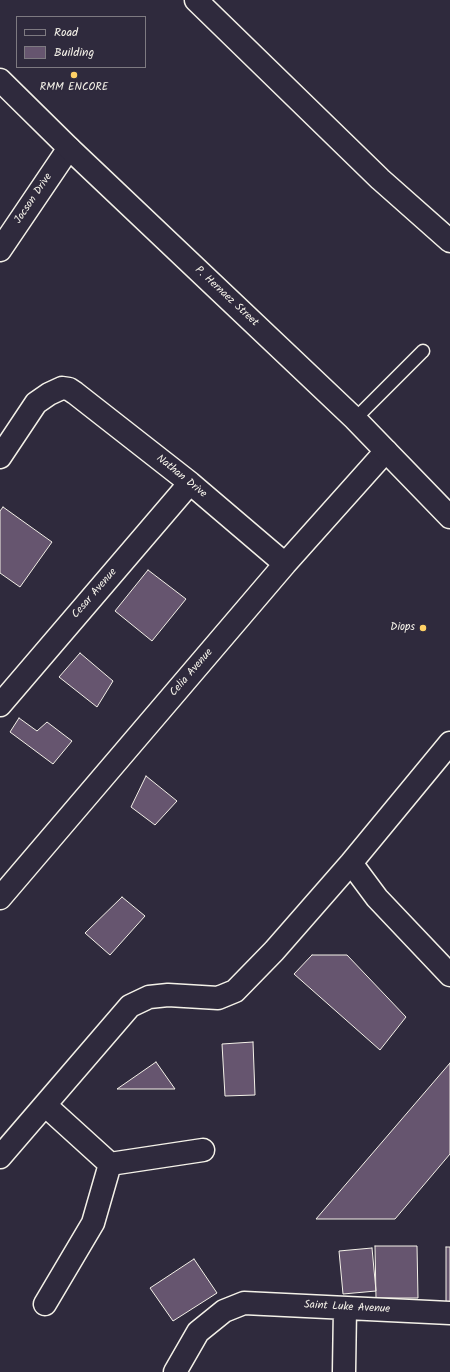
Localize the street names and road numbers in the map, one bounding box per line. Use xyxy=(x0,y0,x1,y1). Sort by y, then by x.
street label: Jocson Drive xyxy=(12,171,56,227)
street label: P. Hernaez Street xyxy=(191,264,261,330)
street label: Nathan Drive xyxy=(153,453,209,501)
street label: Cesar Avenue xyxy=(70,566,120,622)
street label: Celia Avenue xyxy=(168,646,216,700)
street label: Saint Luke Avenue xyxy=(304,1299,390,1317)

